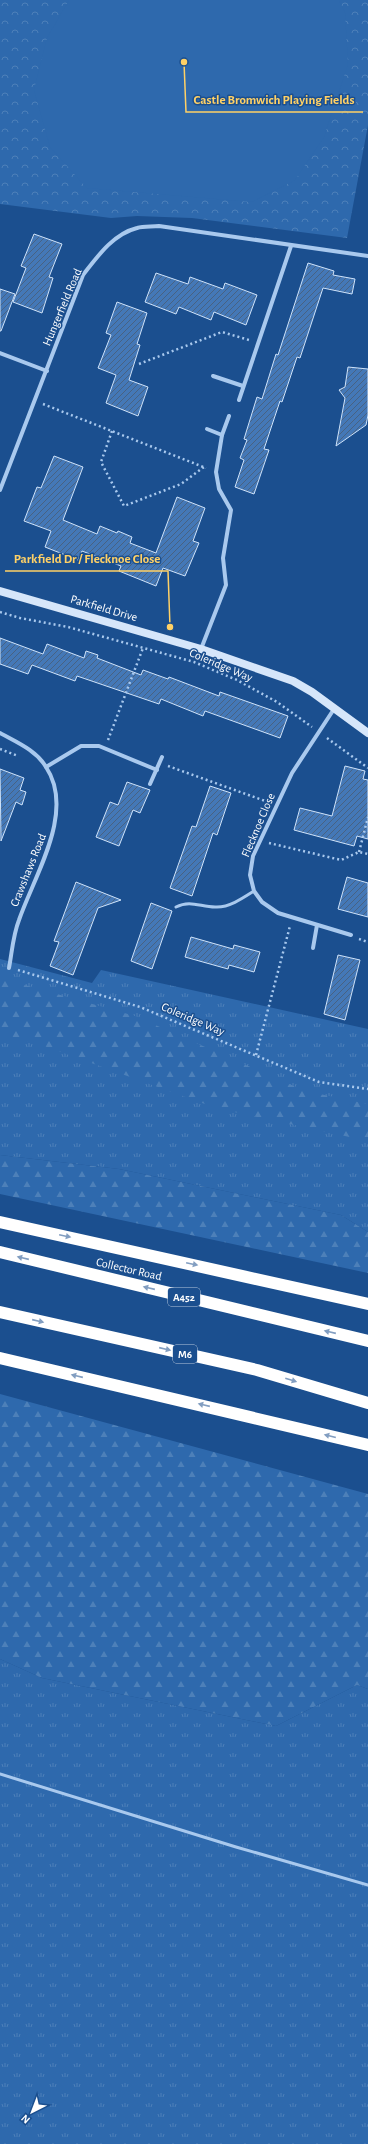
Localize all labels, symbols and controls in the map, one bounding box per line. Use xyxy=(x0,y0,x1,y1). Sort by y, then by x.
callout: Castle Bromwich Playing Fields xyxy=(186,87,363,112)
text: Castle Bromwich Playing Fields xyxy=(194,94,354,107)
street label: Hungerfield Road xyxy=(40,267,84,347)
callout: Parkfield Dr / Flecknoe Close xyxy=(5,546,168,571)
text: Parkfield Dr / Flecknoe Close xyxy=(14,553,160,566)
street label: Parkfield Drive xyxy=(69,593,139,623)
street label: Coleridge Way xyxy=(187,646,254,685)
street label: Flecknoe Close xyxy=(239,791,277,859)
street label: Crawshaws Road xyxy=(8,832,48,908)
street label: Coleridge Way xyxy=(159,1000,226,1039)
one-way arrow xyxy=(59,1233,72,1239)
one-way arrow xyxy=(17,1255,29,1261)
street label: Collector Road xyxy=(95,1256,163,1282)
one-way arrow xyxy=(186,1261,199,1267)
one-way arrow xyxy=(143,1285,155,1291)
road number: A452 xyxy=(168,1288,200,1306)
one-way arrow xyxy=(32,1318,44,1324)
one-way arrow xyxy=(324,1328,336,1334)
road number: M6 xyxy=(173,1345,197,1363)
one-way arrow xyxy=(159,1347,171,1353)
one-way arrow xyxy=(71,1372,83,1378)
one-way arrow xyxy=(285,1377,297,1383)
one-way arrow xyxy=(198,1402,210,1408)
one-way arrow xyxy=(324,1432,336,1438)
north arrow xyxy=(12,2092,52,2132)
text: N xyxy=(19,2112,32,2126)

